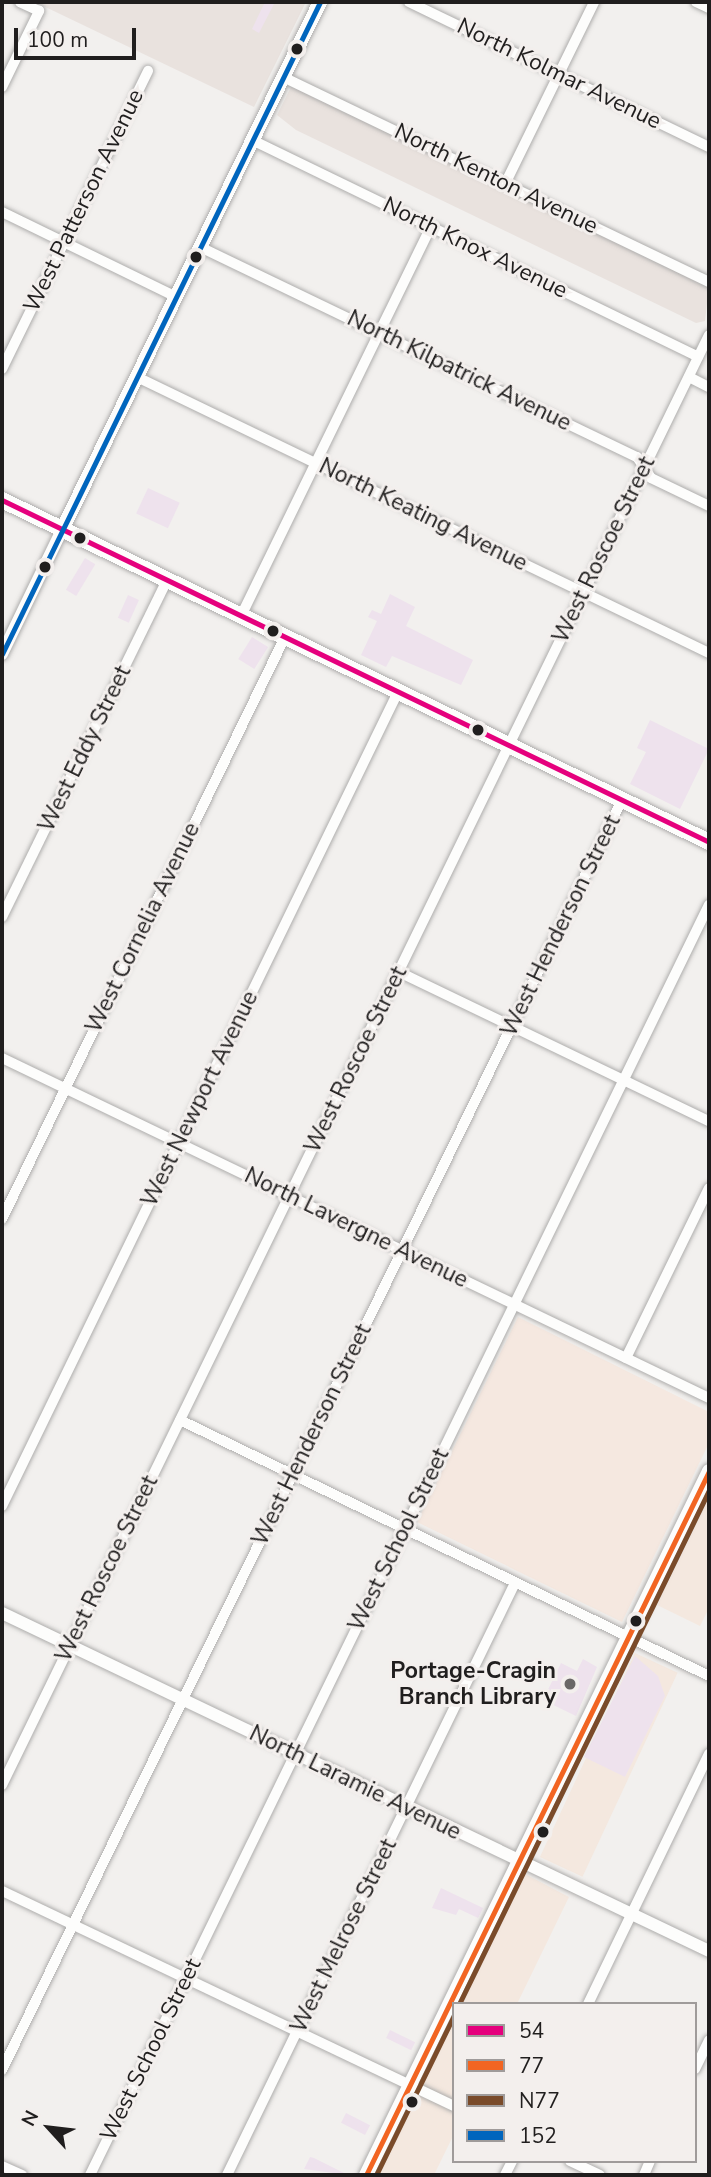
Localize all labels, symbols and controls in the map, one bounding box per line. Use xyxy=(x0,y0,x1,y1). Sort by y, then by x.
street label: North Kolmar Avenue xyxy=(452,13,666,135)
scale bar xyxy=(18,14,140,58)
text: 100 m xyxy=(27,26,88,54)
unlabelled marker xyxy=(290,42,304,56)
street label: West Patterson Avenue xyxy=(18,85,150,317)
street label: North Kenton Avenue xyxy=(390,118,602,240)
street label: North Knox Avenue xyxy=(378,191,572,305)
unlabelled marker xyxy=(189,250,203,264)
street label: North Kilpatrick Avenue xyxy=(343,305,575,437)
street label: West Roscoe Street xyxy=(547,452,661,648)
street label: North Keating Avenue xyxy=(314,453,532,577)
unlabelled marker xyxy=(73,531,87,545)
unlabelled marker xyxy=(38,560,52,574)
unlabelled marker xyxy=(266,624,280,638)
street label: West Eddy Street xyxy=(33,661,137,837)
unlabelled marker xyxy=(471,723,485,737)
street label: West Henderson Street xyxy=(495,811,627,1041)
street label: West Cornelia Avenue xyxy=(80,818,206,1038)
street label: West Roscoe Street xyxy=(299,962,413,1158)
street label: West Newport Avenue xyxy=(136,987,264,1211)
street label: North Lavergne Avenue xyxy=(240,1162,472,1294)
street label: West Henderson Street xyxy=(246,1320,378,1550)
street label: West School Street xyxy=(343,1444,455,1636)
street label: West Roscoe Street xyxy=(50,1471,164,1667)
unlabelled marker xyxy=(629,1614,643,1628)
place label: Portage-Cragin Branch Library xyxy=(390,1657,556,1711)
marker: Portage-Cragin Branch Library xyxy=(562,1676,578,1692)
street label: North Laramie Avenue xyxy=(245,1720,465,1846)
unlabelled marker xyxy=(536,1825,550,1839)
street label: West Melrose Street xyxy=(285,1834,403,2038)
street label: West School Street xyxy=(95,1954,207,2146)
legend xyxy=(452,2002,697,2163)
text: 54 xyxy=(519,2017,544,2045)
text: 77 xyxy=(519,2052,544,2080)
text: N77 xyxy=(519,2087,560,2115)
north arrow xyxy=(14,2093,84,2163)
unlabelled marker xyxy=(405,2095,419,2109)
text: N xyxy=(15,2106,45,2131)
text: 152 xyxy=(519,2122,557,2150)

